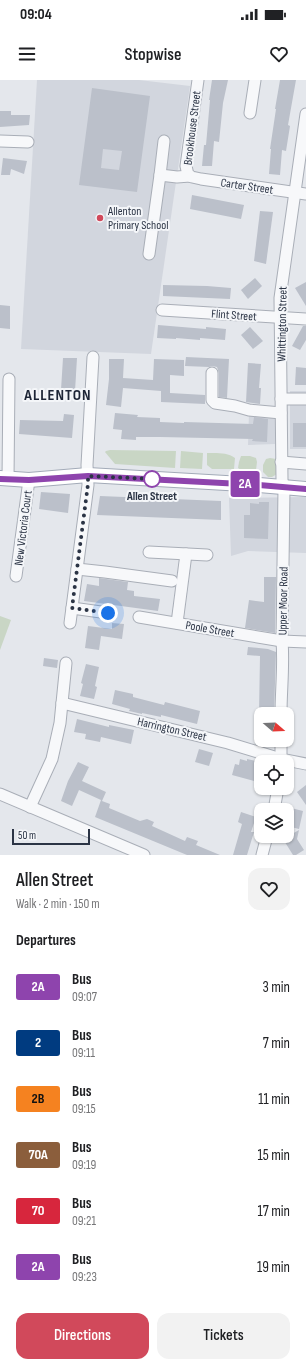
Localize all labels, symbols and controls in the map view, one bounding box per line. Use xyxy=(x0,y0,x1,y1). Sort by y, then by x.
text: 09:04 xyxy=(20,5,52,24)
icon: menu xyxy=(16,43,38,65)
icon: heart xyxy=(268,43,290,65)
text: Stopwise xyxy=(124,44,182,65)
street label: Brookhouse Street xyxy=(181,90,205,166)
street label: Carter Street xyxy=(220,175,274,198)
place label: Allenton Primary School xyxy=(107,204,168,233)
marker: Allenton Primary School xyxy=(95,213,105,223)
street label: Whittington Street xyxy=(274,286,291,362)
street label: Flint Street xyxy=(211,306,257,325)
district label: ALLENTON xyxy=(23,386,92,405)
marker: Allen Street xyxy=(143,470,161,488)
line badge: 2A xyxy=(227,471,263,497)
text: 2A xyxy=(239,475,251,492)
street label: New Victoria Court xyxy=(11,489,36,567)
place label: Allen Street xyxy=(126,489,177,504)
street label: Upper Moor Road xyxy=(275,567,292,635)
your location xyxy=(98,603,118,623)
street label: Poole Street xyxy=(184,618,236,641)
north arrow xyxy=(254,707,294,747)
map controls xyxy=(254,707,294,843)
street label: Harrington Street xyxy=(136,714,208,745)
button: locate xyxy=(254,755,294,795)
button: layers xyxy=(254,803,294,843)
scale bar xyxy=(12,827,90,846)
text: 50 m xyxy=(18,829,36,842)
button: heart xyxy=(248,868,290,910)
text: Allen Street xyxy=(16,869,93,892)
text: Walk · 2 min · 150 m xyxy=(16,896,100,912)
text: Departures xyxy=(16,931,76,950)
text: Bus xyxy=(72,970,91,989)
text: 2A xyxy=(32,978,44,995)
text: 3 min xyxy=(262,978,290,997)
text: 09:07 xyxy=(72,989,97,1005)
text: Bus xyxy=(72,1026,91,1045)
text: 2 xyxy=(35,1034,41,1051)
text: 7 min xyxy=(263,1034,290,1053)
text: 09:11 xyxy=(72,1045,95,1061)
text: Bus xyxy=(72,1082,91,1101)
text: 2B xyxy=(32,1090,44,1107)
text: 11 min xyxy=(258,1090,290,1109)
text: 09:15 xyxy=(72,1101,96,1117)
text: Bus xyxy=(72,1138,91,1157)
text: 70A xyxy=(28,1146,48,1163)
text: 15 min xyxy=(258,1146,290,1165)
text: 09:19 xyxy=(72,1157,96,1173)
text: Bus xyxy=(72,1194,91,1213)
text: 70 xyxy=(32,1202,44,1219)
text: 17 min xyxy=(258,1202,290,1221)
text: 09:21 xyxy=(72,1213,96,1229)
text: Bus xyxy=(72,1250,91,1269)
text: 2A xyxy=(32,1258,44,1275)
text: 19 min xyxy=(257,1258,290,1277)
text: 09:23 xyxy=(72,1269,97,1285)
button: Directions xyxy=(16,1313,149,1359)
button: Tickets xyxy=(157,1313,290,1359)

